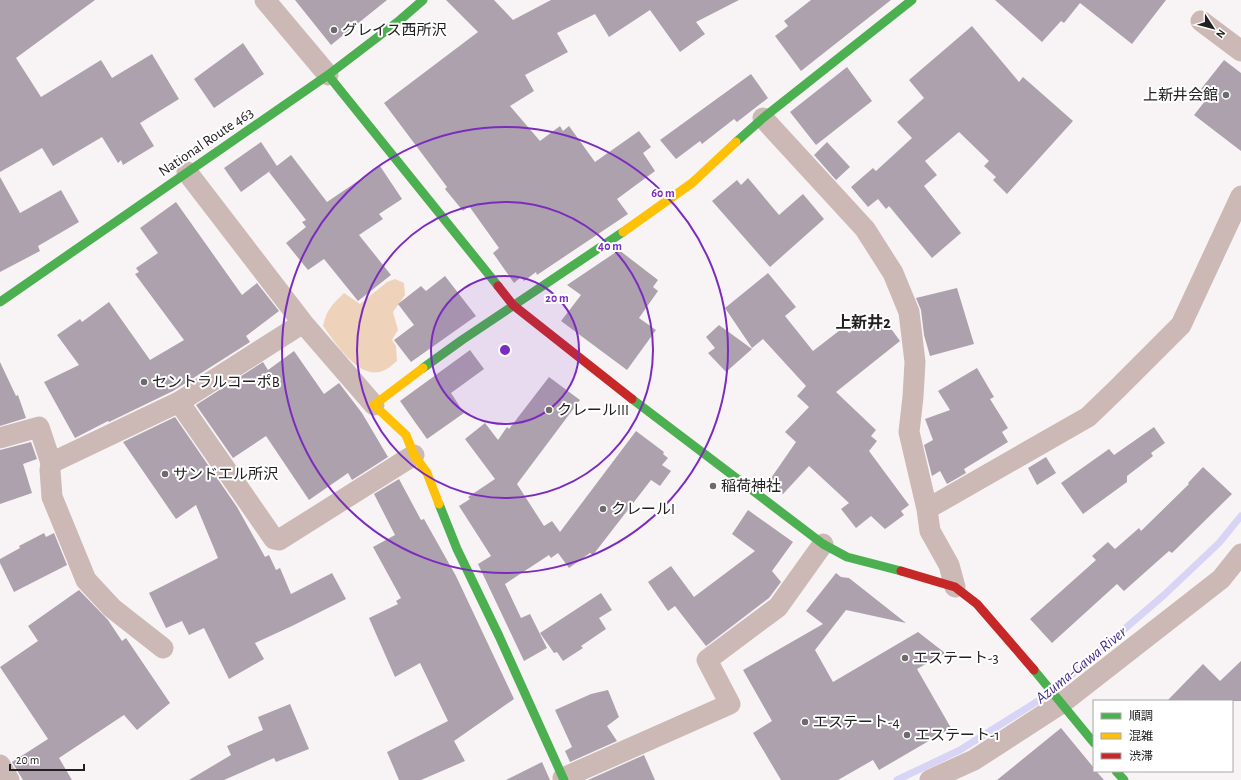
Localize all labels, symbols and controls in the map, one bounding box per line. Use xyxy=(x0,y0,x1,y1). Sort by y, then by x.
north arrow xyxy=(1193,8,1233,48)
place label: グレイス西所沢 xyxy=(342,22,447,38)
marker: グレイス西所沢 xyxy=(329,25,339,35)
text: N xyxy=(1214,27,1227,40)
place label: 上新井会館 xyxy=(1143,86,1218,103)
marker: 上新井会館 xyxy=(1221,90,1231,100)
street label: National Route 463 xyxy=(156,105,256,179)
text: 60 m xyxy=(651,187,675,199)
text: 40 m xyxy=(598,240,622,252)
text: 20 m xyxy=(545,292,569,304)
district label: 上新井2 xyxy=(835,313,891,331)
centre of rings xyxy=(498,343,512,357)
place label: セントラルコーポB xyxy=(152,374,280,390)
marker: セントラルコーポB xyxy=(139,377,149,387)
place label: クレールIII xyxy=(557,402,629,418)
marker: クレールIII xyxy=(544,405,554,415)
place label: サンドエル所沢 xyxy=(173,466,278,482)
marker: サンドエル所沢 xyxy=(160,469,170,479)
place label: 稲荷神社 xyxy=(721,478,781,494)
marker: 稲荷神社 xyxy=(708,481,718,491)
place label: クレールI xyxy=(611,501,675,517)
marker: クレールI xyxy=(598,504,608,514)
water label: Azuma-Gawa River xyxy=(1032,623,1130,707)
place label: エステート-3 xyxy=(913,651,999,666)
marker: エステート-3 xyxy=(900,653,910,663)
legend xyxy=(1093,700,1233,772)
text: 順調 xyxy=(1129,710,1153,722)
place label: エステート-4 xyxy=(813,715,900,730)
marker: エステート-4 xyxy=(800,717,810,727)
place label: エステート-1 xyxy=(915,728,1000,743)
text: 混雑 xyxy=(1129,729,1153,742)
marker: エステート-1 xyxy=(902,730,912,740)
scale bar xyxy=(10,746,84,772)
text: 渋滞 xyxy=(1129,750,1153,762)
text: 20 m xyxy=(16,754,39,766)

